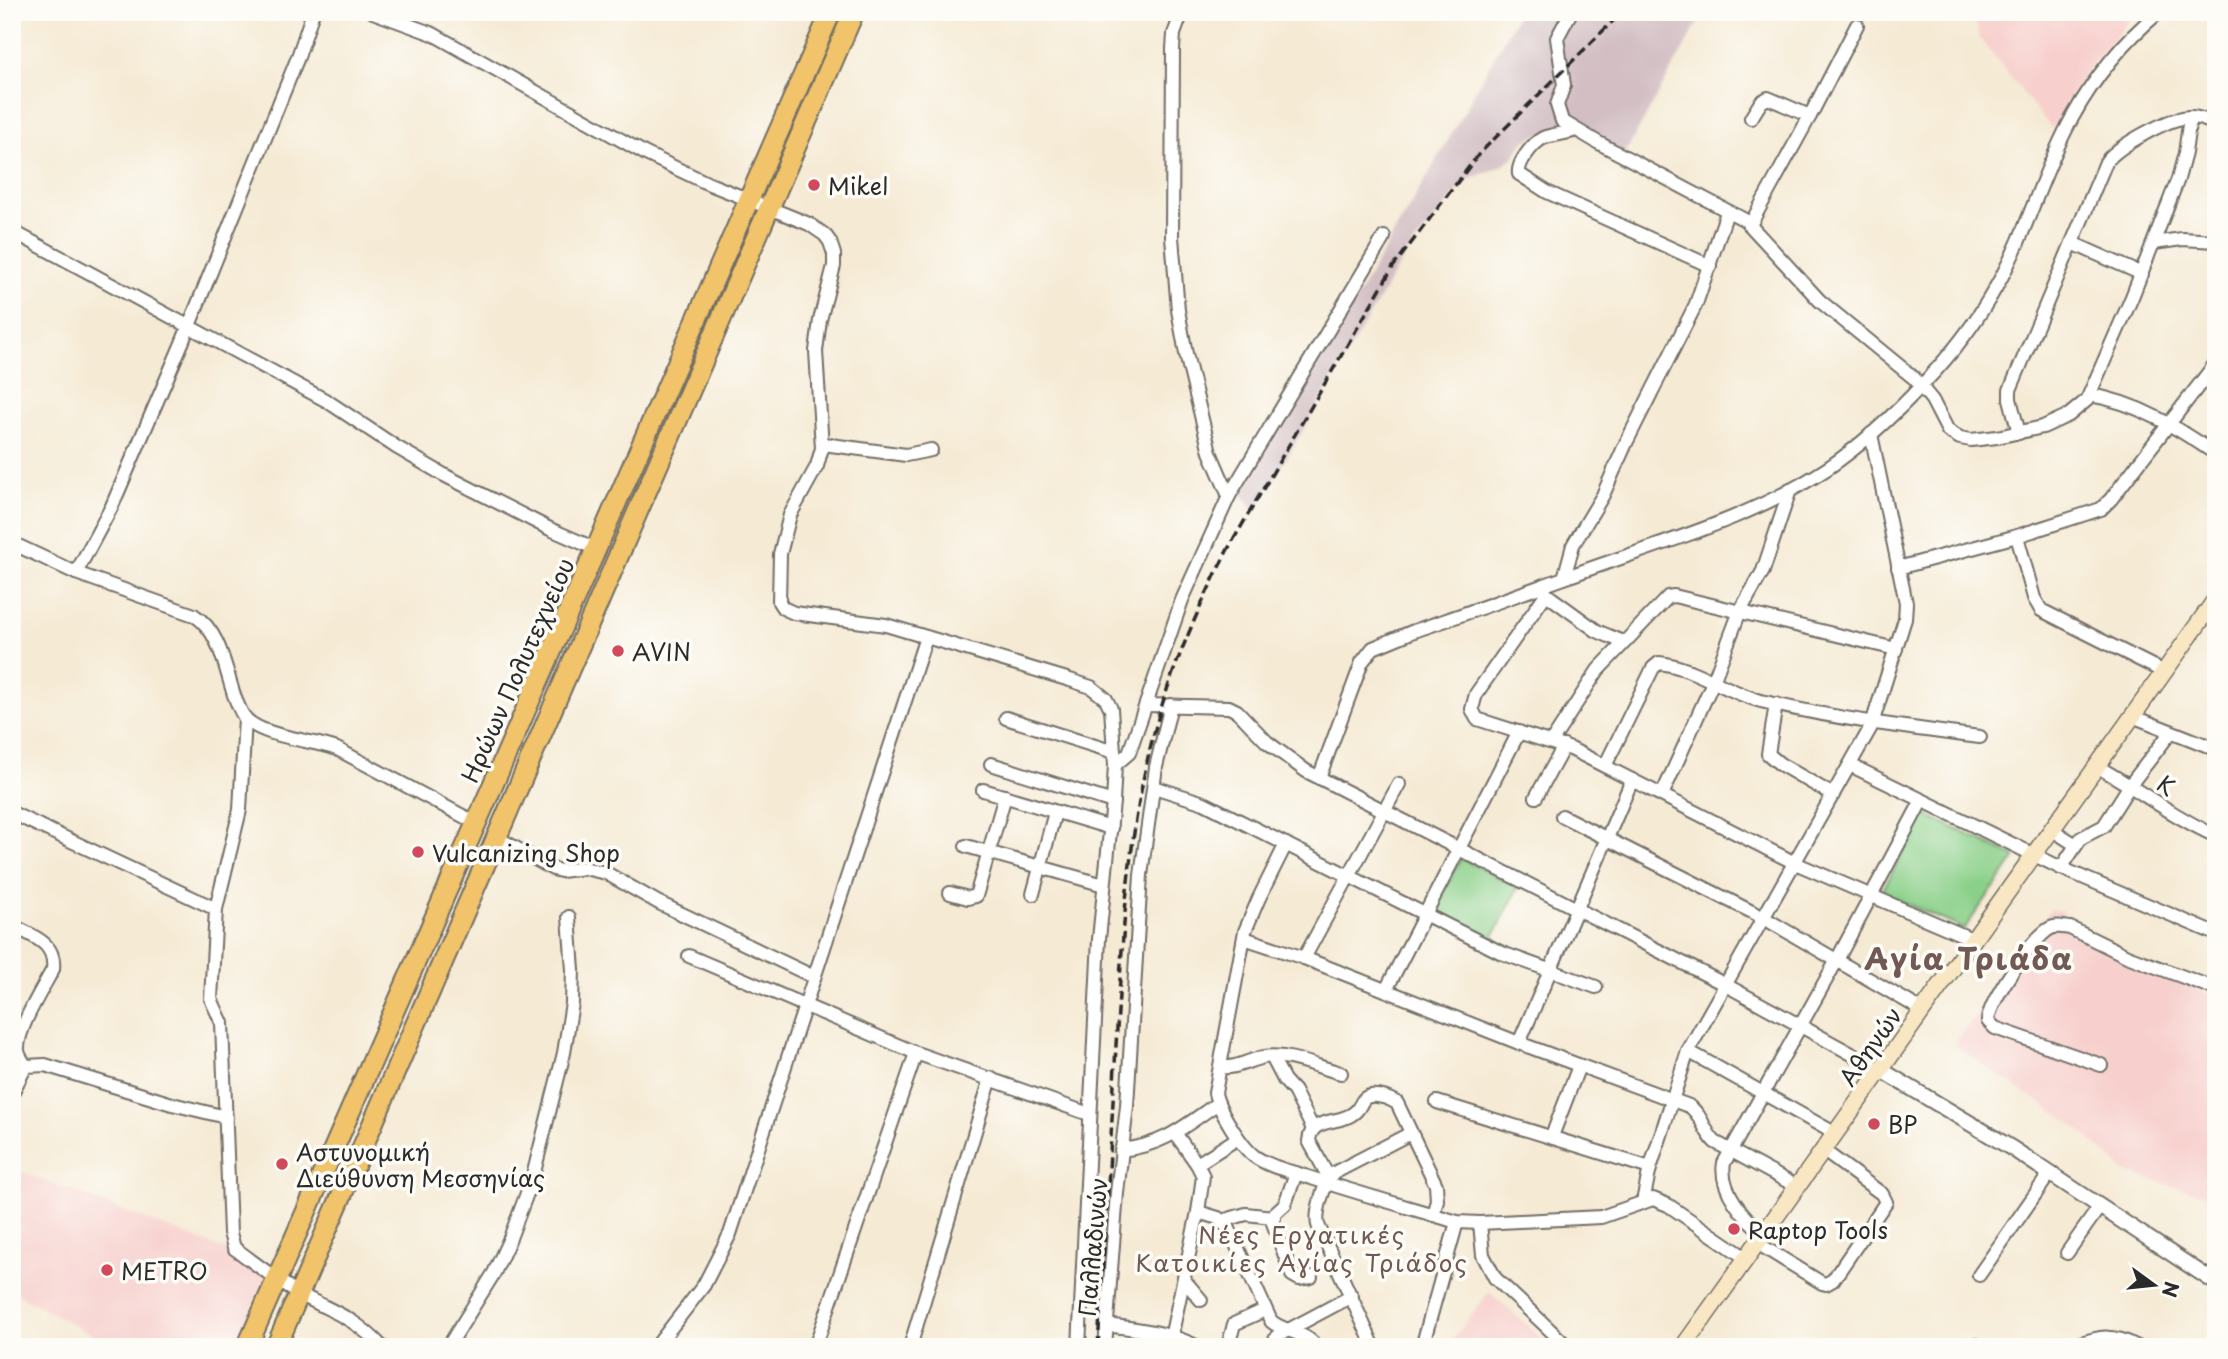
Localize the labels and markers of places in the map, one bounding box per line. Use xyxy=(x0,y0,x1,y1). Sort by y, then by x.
place label: Mikel xyxy=(828,168,888,203)
marker: Mikel xyxy=(806,177,822,193)
place label: AVIN xyxy=(632,634,691,669)
marker: AVIN xyxy=(610,643,626,659)
place label: Vulcanizing Shop xyxy=(432,835,620,870)
marker: Vulcanizing Shop xyxy=(410,844,426,860)
place label: BP xyxy=(1888,1107,1917,1142)
marker: BP xyxy=(1866,1116,1882,1132)
place label: Αστυνομική Διεύθυνση Μεσσηνίας xyxy=(296,1134,545,1195)
marker: Αστυνομική Διεύθυνση Μεσσηνίας xyxy=(274,1156,290,1172)
place label: Raptop Tools xyxy=(1748,1212,1888,1247)
marker: Raptop Tools xyxy=(1726,1221,1742,1237)
place label: METRO xyxy=(121,1253,208,1288)
marker: METRO xyxy=(99,1262,115,1278)

